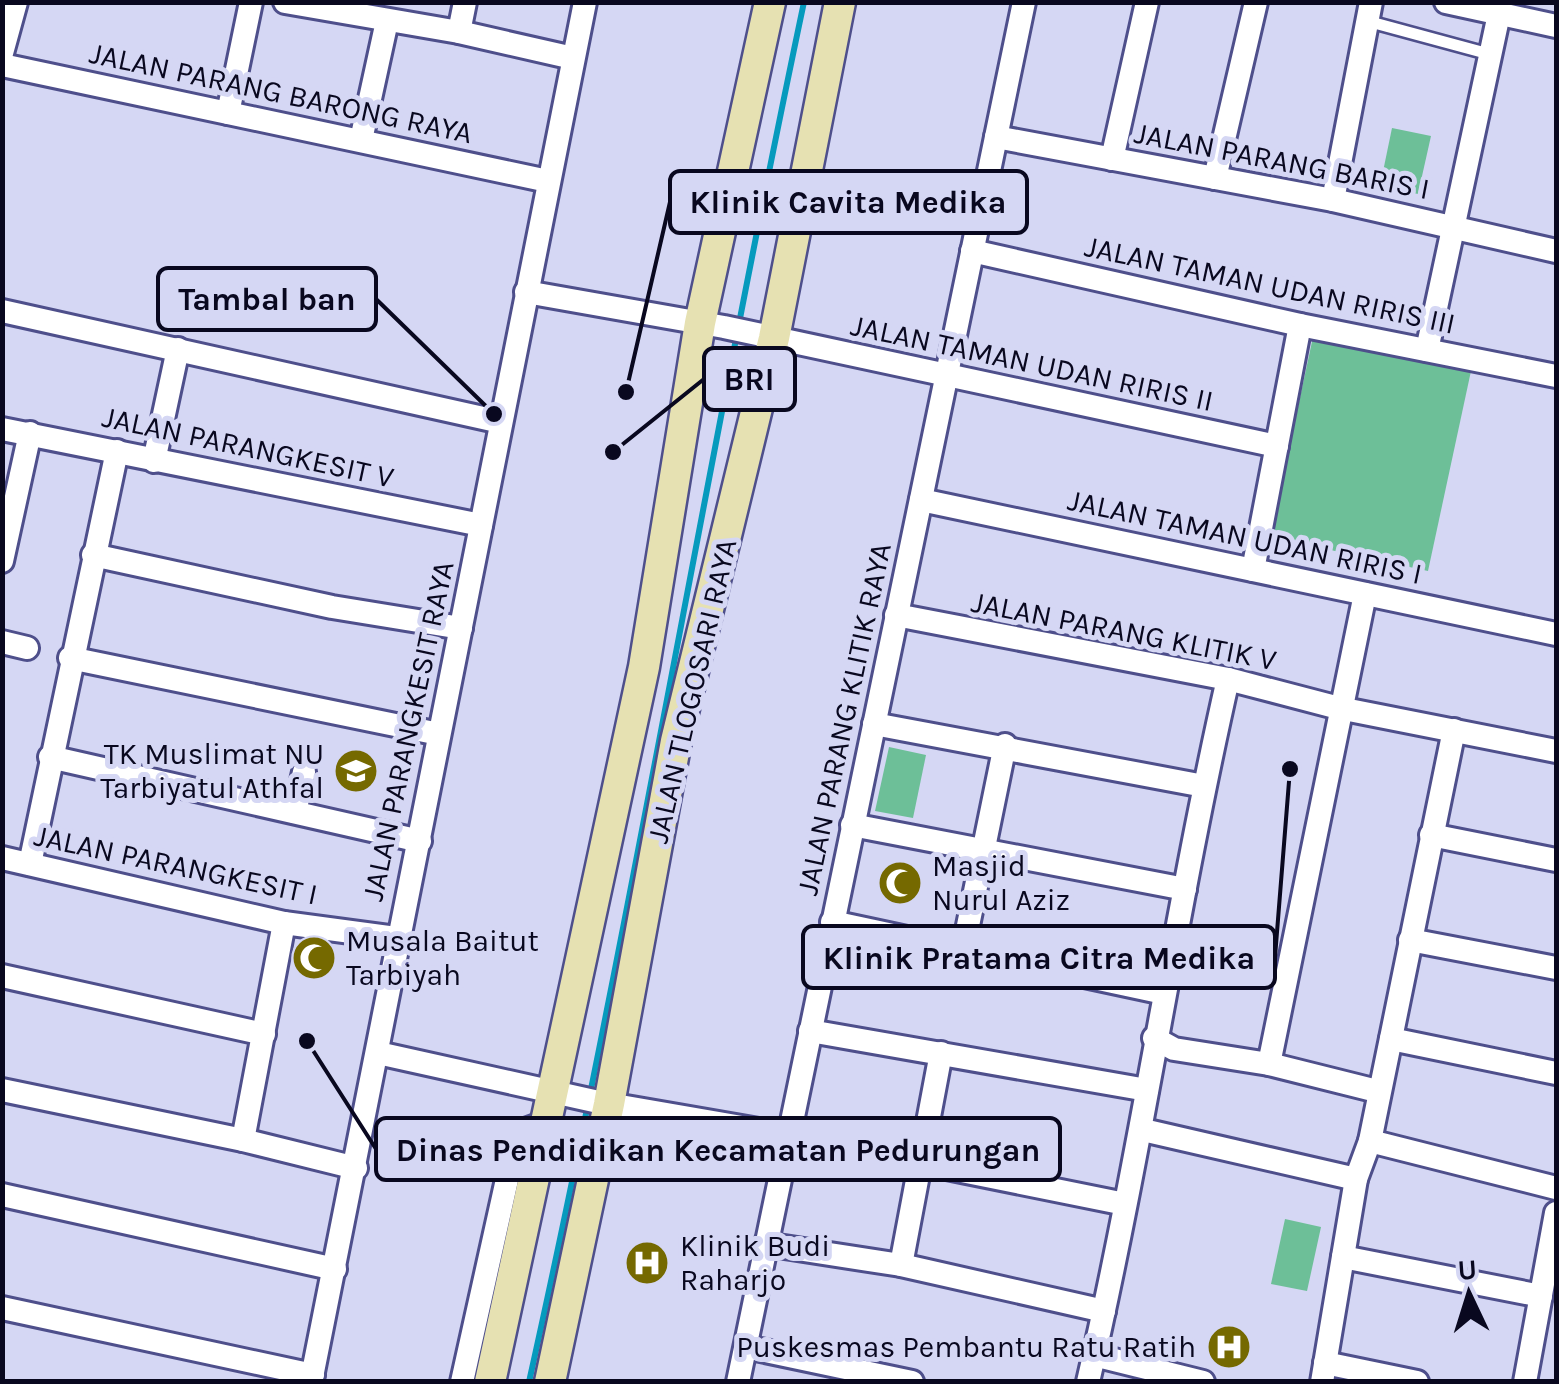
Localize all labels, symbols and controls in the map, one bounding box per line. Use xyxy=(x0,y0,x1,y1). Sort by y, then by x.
street label: JALAN PARANG BARONG RAYA xyxy=(86,35,476,151)
street label: JALAN PARANG BARIS I xyxy=(1131,115,1433,207)
callout: Klinik Cavita Medika xyxy=(670,171,1027,233)
text: Klinik Cavita Medika xyxy=(690,184,1006,221)
street label: JALAN TAMAN UDAN RIRIS III xyxy=(1081,228,1459,342)
callout: Tambal ban xyxy=(158,268,376,330)
text: Tambal ban xyxy=(178,281,356,318)
street label: JALAN TAMAN UDAN RIRIS II xyxy=(848,307,1216,419)
callout: BRI xyxy=(704,348,795,410)
text: BRI xyxy=(723,361,775,398)
street label: JALAN PARANGKESIT V xyxy=(99,399,397,496)
street label: JALAN TAMAN UDAN RIRIS I xyxy=(1065,482,1425,592)
street label: JALAN TLOGOSARI RAYA xyxy=(639,535,745,847)
street label: JALAN PARANG KLITIK RAYA xyxy=(789,540,899,898)
street label: JALAN PARANGKESIT RAYA xyxy=(354,558,462,904)
street label: JALAN PARANG KLITIK V xyxy=(969,584,1280,678)
place label: TK Muslimat NU Tarbiyatul Athfal xyxy=(100,736,324,806)
school or university icon: TK Muslimat NU Tarbiyatul Athfal xyxy=(333,748,379,794)
street label: JALAN PARANGKESIT I xyxy=(31,817,321,913)
place label: Masjid Nurul Aziz xyxy=(932,848,1070,918)
mosque icon: Masjid Nurul Aziz xyxy=(877,860,923,906)
place label: Musala Baitut Tarbiyah xyxy=(346,923,539,993)
callout: Klinik Pratama Citra Medika xyxy=(803,926,1275,988)
mosque icon: Musala Baitut Tarbiyah xyxy=(291,935,337,981)
text: Klinik Pratama Citra Medika xyxy=(823,940,1255,977)
callout: Dinas Pendidikan Kecamatan Pedurungan xyxy=(376,1118,1060,1180)
text: Dinas Pendidikan Kecamatan Pedurungan xyxy=(396,1132,1040,1169)
place label: Klinik Budi Raharjo xyxy=(680,1228,830,1298)
hospital icon: Klinik Budi Raharjo xyxy=(624,1240,670,1286)
north arrow xyxy=(1419,1244,1519,1344)
text: U xyxy=(1456,1252,1478,1287)
hospital icon: Puskesmas Pembantu Ratu Ratih xyxy=(1206,1324,1252,1370)
place label: Puskesmas Pembantu Ratu Ratih xyxy=(736,1329,1196,1365)

